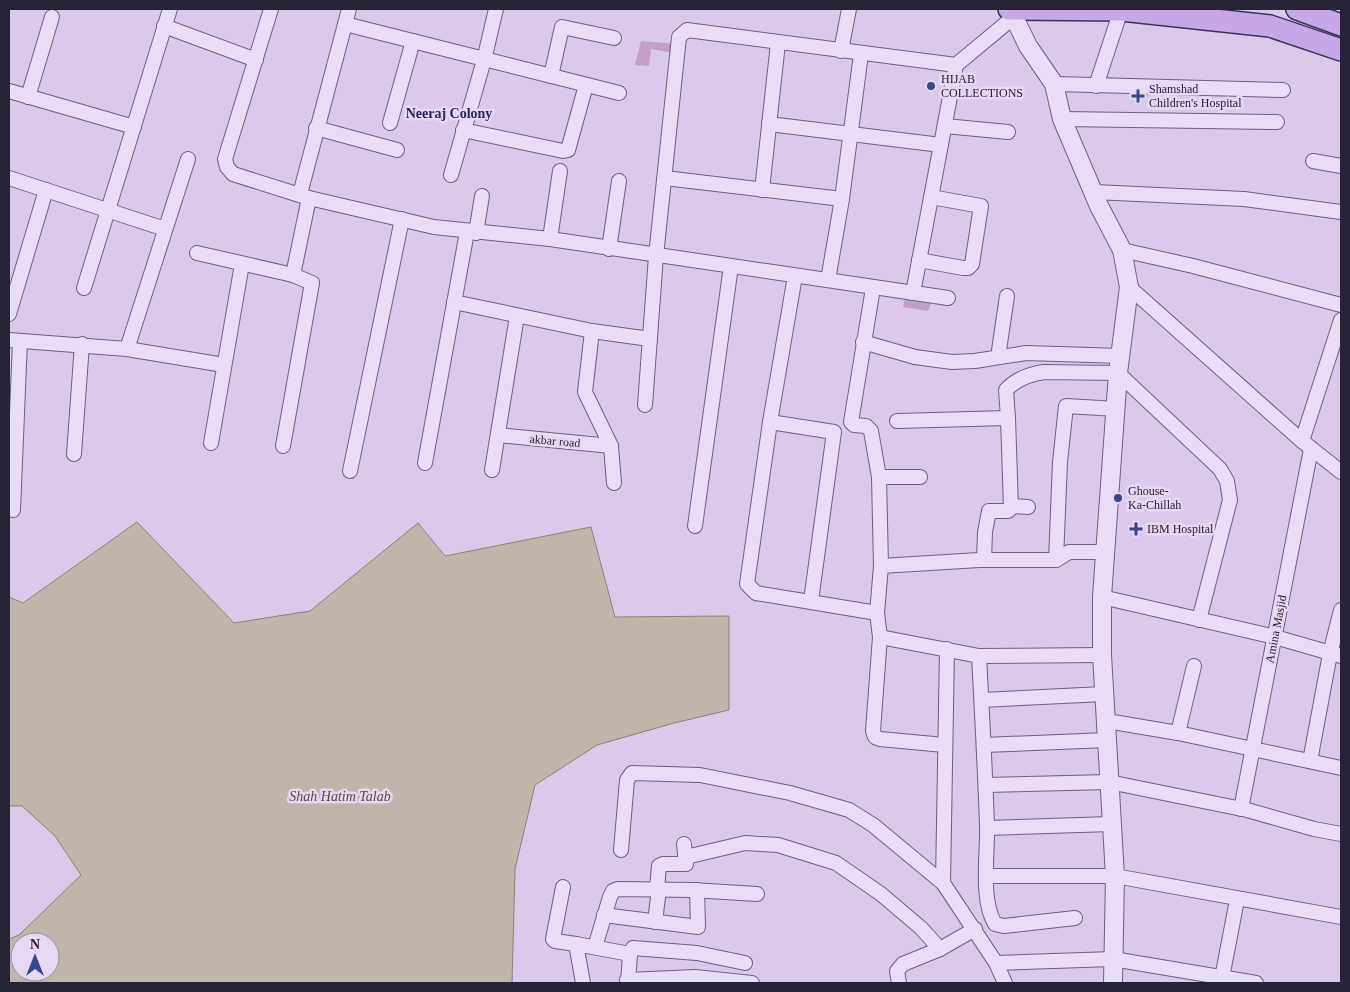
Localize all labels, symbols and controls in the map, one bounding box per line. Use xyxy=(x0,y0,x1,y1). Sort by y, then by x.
place label: HIJAB COLLECTIONS xyxy=(941,72,1023,100)
marker: HIJAB COLLECTIONS xyxy=(925,80,937,92)
place label: Shamshad Children's Hospital xyxy=(1149,82,1242,110)
marker: Shamshad Children's Hospital xyxy=(1131,89,1145,103)
district label: Neeraj Colony xyxy=(406,106,492,121)
street label: akbar road xyxy=(529,432,581,450)
place label: Ghouse- Ka-Chillah xyxy=(1128,484,1181,512)
marker: Ghouse- Ka-Chillah xyxy=(1112,492,1124,504)
marker: IBM Hospital xyxy=(1129,522,1143,536)
place label: IBM Hospital xyxy=(1147,522,1214,536)
street label: Amina Masjid xyxy=(1263,594,1289,664)
water label: Shah Hatim Talab xyxy=(289,789,391,804)
north arrow xyxy=(10,932,60,982)
text: N xyxy=(30,937,40,952)

